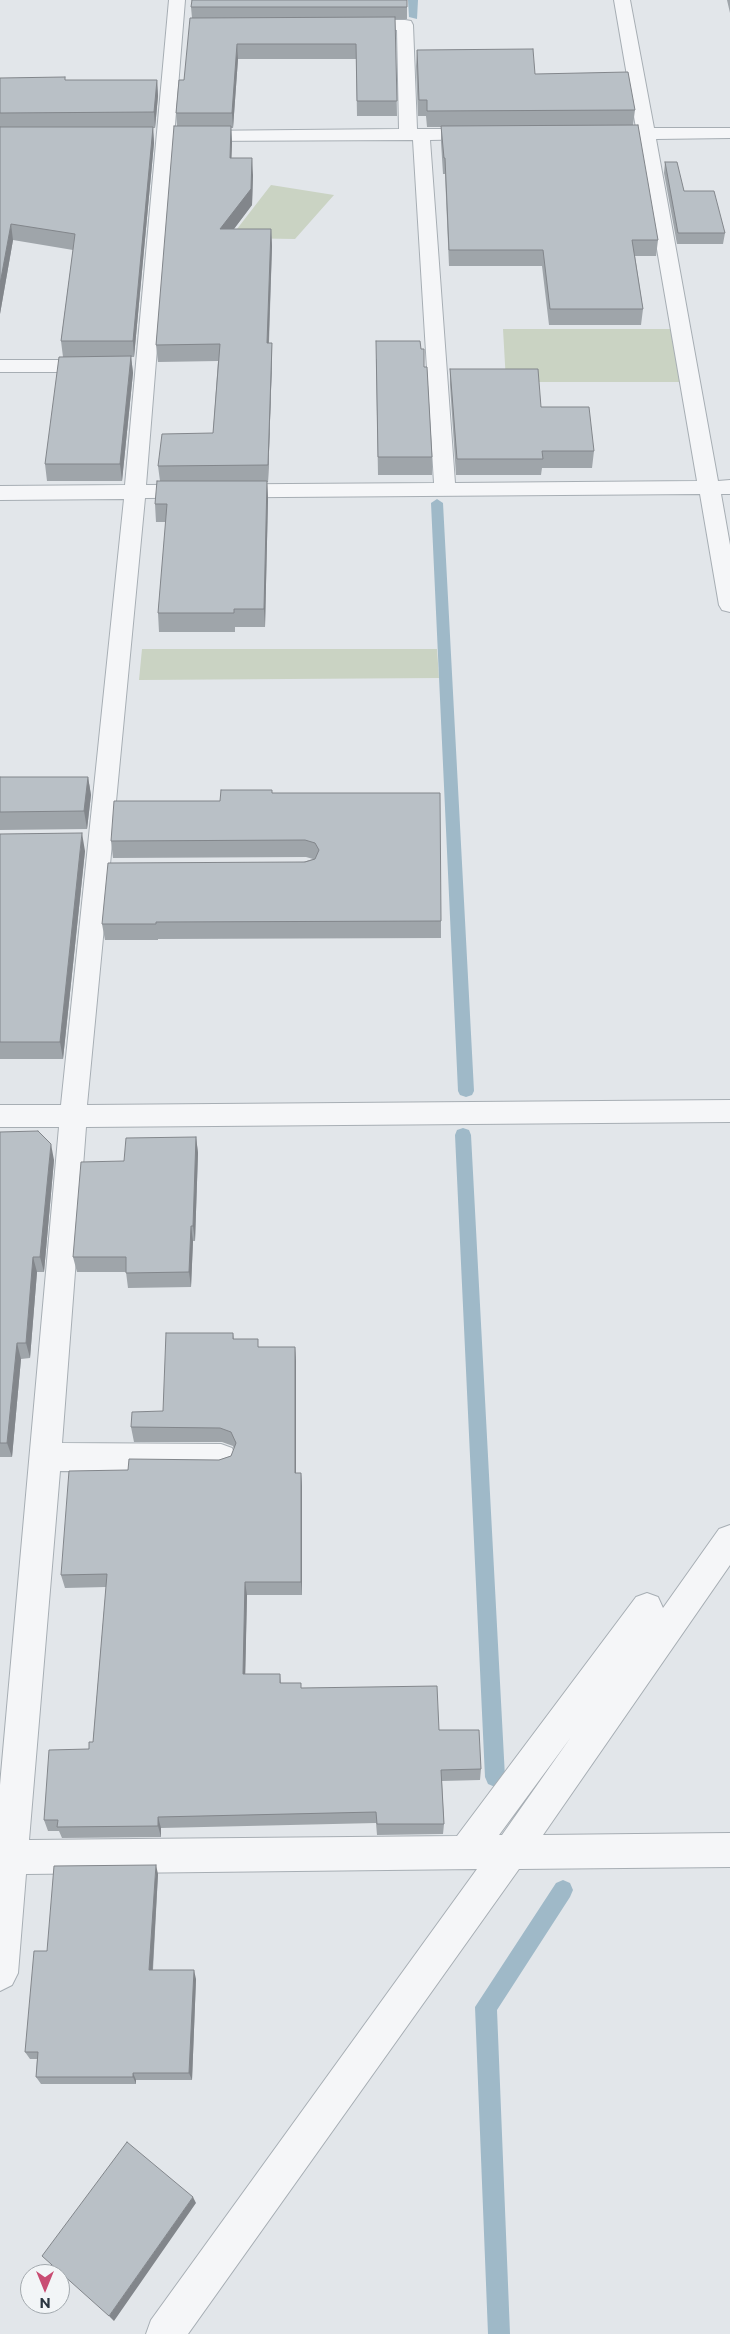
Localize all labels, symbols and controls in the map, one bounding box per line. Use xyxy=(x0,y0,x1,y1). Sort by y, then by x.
north arrow xyxy=(20,2264,70,2314)
text: N xyxy=(39,2294,51,2312)

